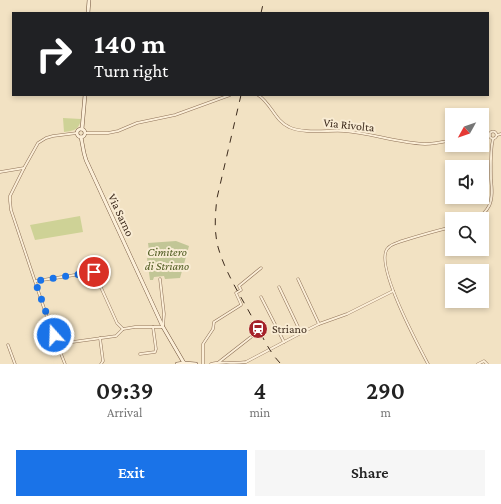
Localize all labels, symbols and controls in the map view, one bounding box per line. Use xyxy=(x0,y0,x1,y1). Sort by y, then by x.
icon: right xyxy=(28,28,80,80)
text: 140 m xyxy=(94,28,166,59)
text: Turn right xyxy=(94,61,168,81)
north arrow xyxy=(445,108,489,152)
map controls xyxy=(445,108,489,308)
street label: Via Rivolta xyxy=(323,115,376,135)
button: sound xyxy=(445,160,489,204)
street label: Via Sarno xyxy=(105,191,137,239)
button: search xyxy=(445,212,489,256)
park label: Cimitero di Striano xyxy=(145,245,189,273)
pin xyxy=(77,255,111,289)
icon: arrive xyxy=(83,261,105,283)
button: layers xyxy=(445,264,489,308)
position arrow xyxy=(33,314,75,356)
station icon: Striano xyxy=(247,318,269,340)
place label: Striano xyxy=(272,322,307,336)
text: 09:39 xyxy=(96,377,153,404)
text: 4 xyxy=(254,377,266,404)
text: 290 xyxy=(366,377,405,404)
text: Arrival xyxy=(107,405,142,420)
text: min xyxy=(249,405,270,420)
text: m xyxy=(380,405,391,420)
button: Exit xyxy=(16,450,247,496)
button: Share xyxy=(255,450,485,496)

